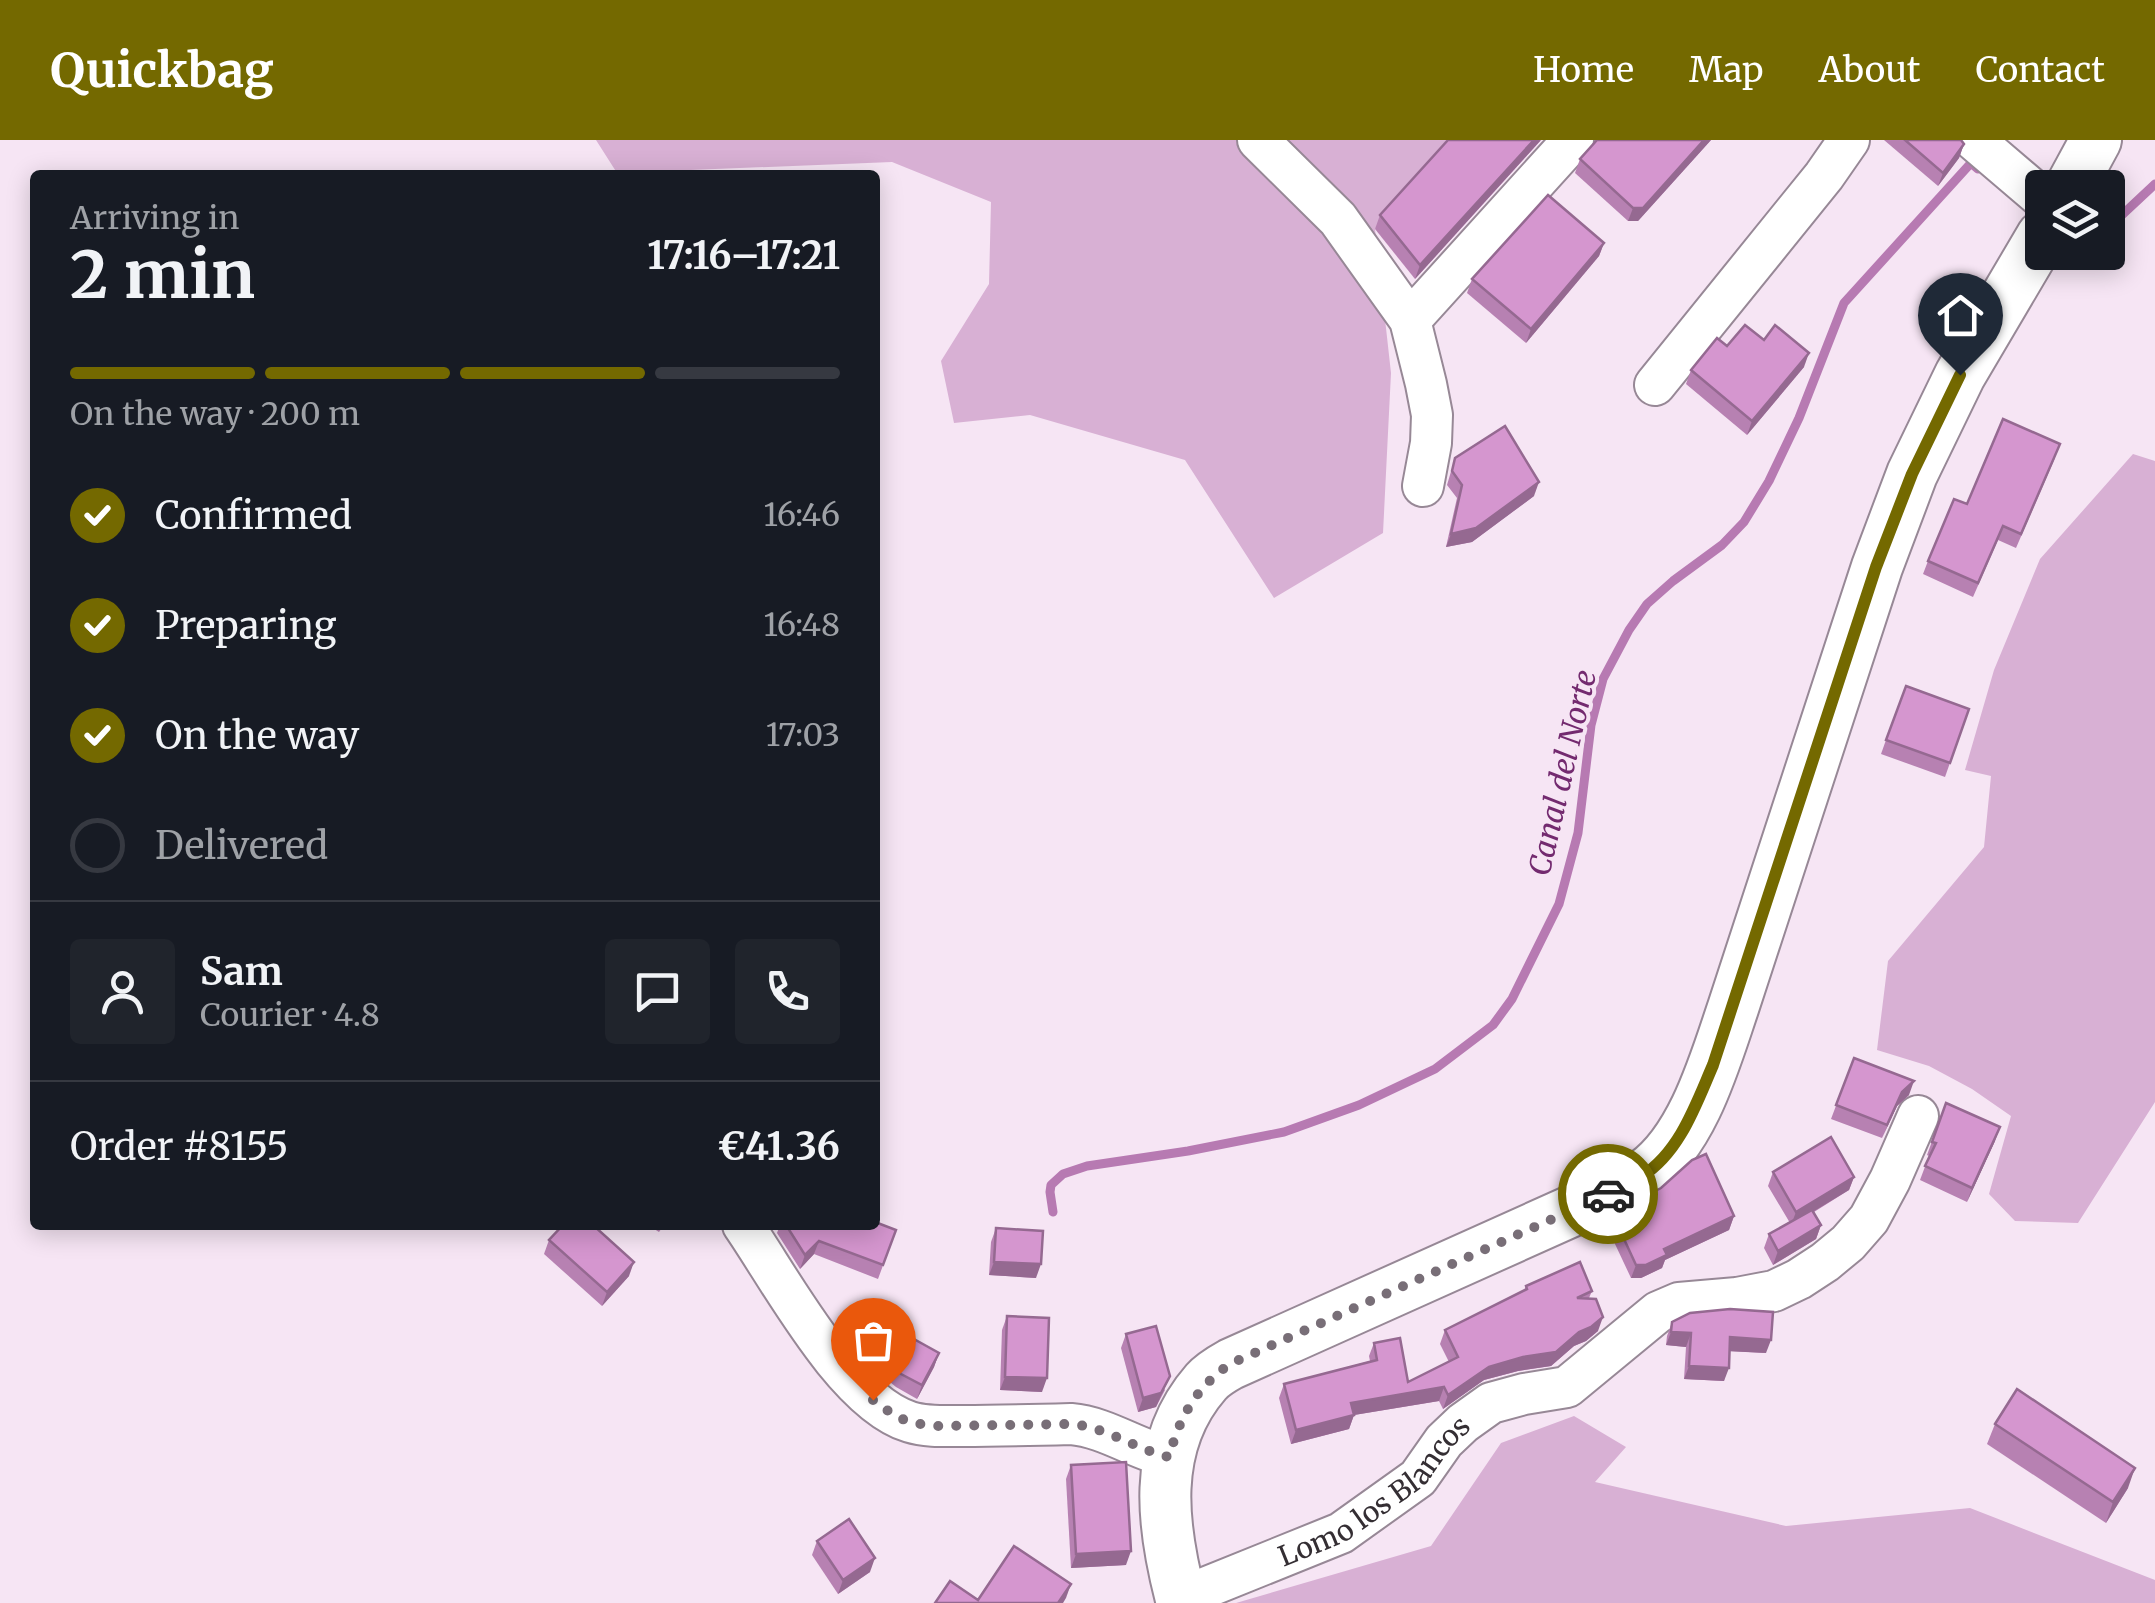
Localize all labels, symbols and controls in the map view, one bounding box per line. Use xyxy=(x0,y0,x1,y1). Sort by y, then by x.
text: Quickbag xyxy=(50,40,274,100)
text: Home xyxy=(1533,48,1634,92)
text: Map xyxy=(1689,48,1764,92)
text: About xyxy=(1819,48,1920,92)
text: Contact xyxy=(1975,48,2105,92)
map controls xyxy=(2025,170,2125,270)
button: layers xyxy=(2025,170,2125,270)
text: Arriving in xyxy=(70,198,239,238)
text: 17:16–17:21 xyxy=(647,232,840,279)
text: 2 min xyxy=(70,234,255,316)
pin xyxy=(1918,273,2003,376)
icon: home xyxy=(1933,288,1988,343)
text: On the way · 200 m xyxy=(70,394,360,434)
icon: check xyxy=(70,488,125,543)
text: Confirmed xyxy=(155,492,352,539)
text: 16:46 xyxy=(764,495,840,535)
icon: check xyxy=(70,598,125,653)
text: Preparing xyxy=(155,602,337,649)
text: 16:48 xyxy=(764,605,840,645)
water label: Canal del Norte xyxy=(1520,666,1604,879)
icon: check xyxy=(70,708,125,763)
text: On the way xyxy=(155,712,359,759)
text: 17:03 xyxy=(766,715,840,755)
text: Delivered xyxy=(155,822,328,869)
button: person xyxy=(70,939,175,1044)
button: chat xyxy=(605,939,710,1044)
button: phone xyxy=(735,939,840,1044)
text: Sam xyxy=(200,948,283,995)
text: Courier · 4.8 xyxy=(200,995,380,1035)
text: Order #8155 xyxy=(70,1123,288,1170)
text: €41.36 xyxy=(717,1123,840,1170)
courier xyxy=(1558,1144,1658,1244)
icon: car xyxy=(1581,1167,1636,1222)
pin xyxy=(831,1298,916,1401)
icon: bag xyxy=(846,1313,901,1368)
street label: Lomo los Blancos xyxy=(1273,1408,1477,1574)

